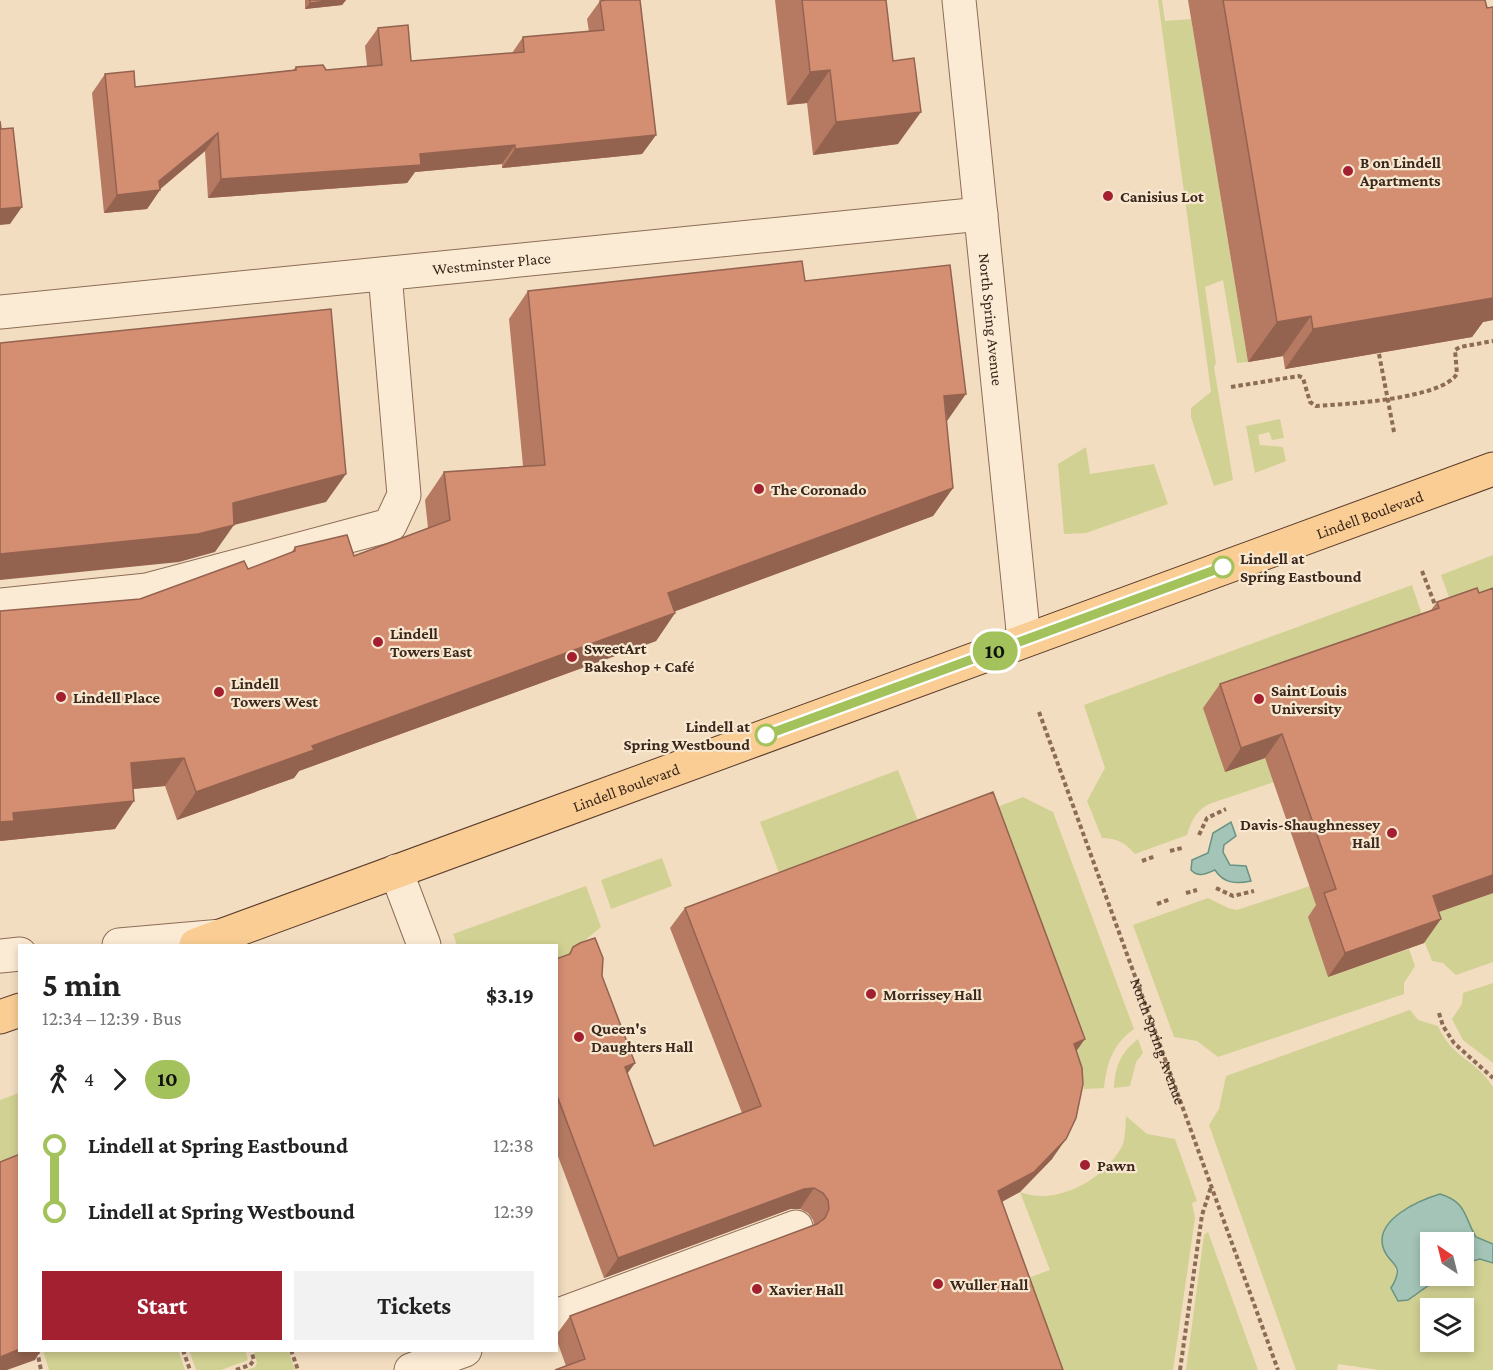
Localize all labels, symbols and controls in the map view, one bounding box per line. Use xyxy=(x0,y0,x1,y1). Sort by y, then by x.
place label: B on Lindell Apartments xyxy=(1359,154,1441,189)
marker: B on Lindell Apartments xyxy=(1341,164,1355,178)
place label: Canisius Lot xyxy=(1120,188,1204,205)
marker: Canisius Lot xyxy=(1101,189,1115,203)
street label: Westminster Place xyxy=(432,249,551,277)
street label: North Spring Avenue xyxy=(976,252,1007,386)
place label: The Coronado xyxy=(771,481,867,498)
marker: The Coronado xyxy=(752,482,766,496)
street label: Lindell Boulevard xyxy=(1314,487,1426,542)
place label: Lindell at Spring Eastbound xyxy=(1240,550,1362,585)
marker: Lindell at Spring Eastbound xyxy=(1212,556,1234,578)
place label: Lindell Towers East xyxy=(390,625,472,660)
line badge: 10 xyxy=(968,632,1022,670)
marker: Lindell Towers East xyxy=(371,635,385,649)
text: 10 xyxy=(985,639,1005,663)
place label: SweetArt Bakeshop + Café xyxy=(584,640,695,675)
marker: SweetArt Bakeshop + Café xyxy=(565,650,579,664)
place label: Lindell Towers West xyxy=(231,675,318,710)
place label: Saint Louis University xyxy=(1271,682,1347,717)
marker: Lindell Towers West xyxy=(212,685,226,699)
place label: Lindell Place xyxy=(73,689,160,706)
marker: Lindell Place xyxy=(54,690,68,704)
marker: Saint Louis University xyxy=(1252,692,1266,706)
place label: Lindell at Spring Westbound xyxy=(624,718,750,753)
marker: Lindell at Spring Westbound xyxy=(755,724,777,746)
street label: Lindell Boulevard xyxy=(570,760,682,815)
place label: Davis-Shaughnessey Hall xyxy=(1240,816,1380,851)
marker: Davis-Shaughnessey Hall xyxy=(1385,826,1399,840)
text: 5 min xyxy=(42,966,121,1003)
street label: North Spring Avenue xyxy=(1128,975,1189,1106)
text: $3.19 xyxy=(486,983,534,1008)
place label: Morrissey Hall xyxy=(883,986,982,1003)
marker: Morrissey Hall xyxy=(864,987,878,1001)
text: 12:34 – 12:39 · Bus xyxy=(42,1007,182,1029)
place label: Queen's Daughters Hall xyxy=(591,1020,693,1055)
marker: Queen's Daughters Hall xyxy=(572,1030,586,1044)
icon: walk xyxy=(42,1063,75,1096)
icon: forward xyxy=(103,1063,136,1096)
text: 10 xyxy=(157,1067,178,1091)
text: 4 xyxy=(84,1068,94,1090)
text: Lindell at Spring Eastbound xyxy=(88,1133,348,1158)
text: 12:38 xyxy=(493,1134,534,1156)
place label: Pawn xyxy=(1097,1157,1135,1174)
marker: Pawn xyxy=(1078,1158,1092,1172)
text: Lindell at Spring Westbound xyxy=(88,1199,355,1224)
text: 12:39 xyxy=(494,1200,534,1222)
north arrow xyxy=(1420,1232,1474,1286)
map controls xyxy=(1420,1232,1474,1352)
button: Start xyxy=(42,1271,282,1340)
button: Tickets xyxy=(294,1271,534,1340)
place label: Wuller Hall xyxy=(949,1276,1029,1293)
marker: Wuller Hall xyxy=(931,1277,945,1291)
place label: Xavier Hall xyxy=(769,1281,844,1298)
marker: Xavier Hall xyxy=(750,1282,764,1296)
button: layers xyxy=(1420,1298,1474,1352)

